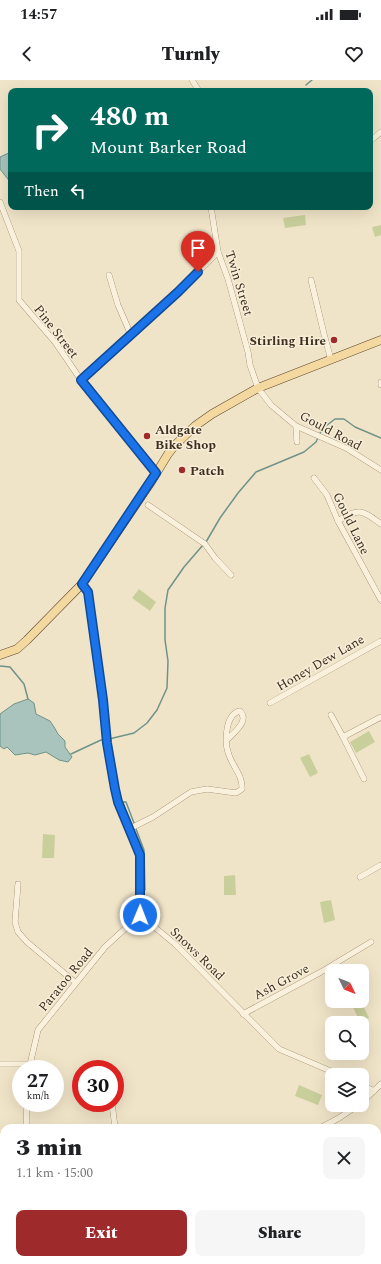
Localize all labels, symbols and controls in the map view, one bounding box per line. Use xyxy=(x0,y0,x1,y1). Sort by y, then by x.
text: 14:57 xyxy=(20,3,58,26)
text: Turnly xyxy=(161,41,220,68)
icon: back xyxy=(16,43,38,65)
icon: heart xyxy=(343,43,365,65)
text: 480 m xyxy=(90,95,169,138)
icon: right xyxy=(24,104,76,156)
text: Mount Barker Road xyxy=(90,134,247,161)
text: Then xyxy=(24,180,59,203)
icon: left xyxy=(67,180,89,202)
pin xyxy=(181,231,215,272)
icon: arrive xyxy=(187,237,209,259)
street label: Twin Street xyxy=(220,248,259,319)
street label: Pine Street xyxy=(29,300,84,363)
place label: Stirling Hire xyxy=(250,331,326,351)
marker: Stirling Hire xyxy=(329,335,339,345)
street label: Gould Road xyxy=(296,406,365,456)
place label: Aldgate Bike Shop xyxy=(155,420,216,455)
marker: Aldgate Bike Shop xyxy=(142,431,152,441)
place label: Patch xyxy=(190,461,225,481)
marker: Patch xyxy=(177,465,187,475)
street label: Gould Lane xyxy=(327,489,375,558)
street label: Honey Dew Lane xyxy=(273,630,368,696)
position arrow xyxy=(119,894,161,936)
street label: Snows Road xyxy=(165,922,229,985)
street label: Paratoo Road xyxy=(34,943,98,1016)
street label: Ash Grove xyxy=(250,959,313,1005)
north arrow xyxy=(325,964,369,1008)
map controls xyxy=(325,964,369,1112)
button: search xyxy=(325,1016,369,1060)
speed limit sign: 30 xyxy=(72,1060,124,1112)
text: 27 xyxy=(27,1066,49,1096)
button: layers xyxy=(325,1068,369,1112)
text: km/h xyxy=(27,1088,49,1104)
text: 3 min xyxy=(16,1130,82,1166)
button: close xyxy=(323,1137,365,1179)
text: 1.1 km · 15:00 xyxy=(16,1163,93,1183)
button: Exit xyxy=(16,1210,187,1256)
button: Share xyxy=(195,1210,365,1256)

